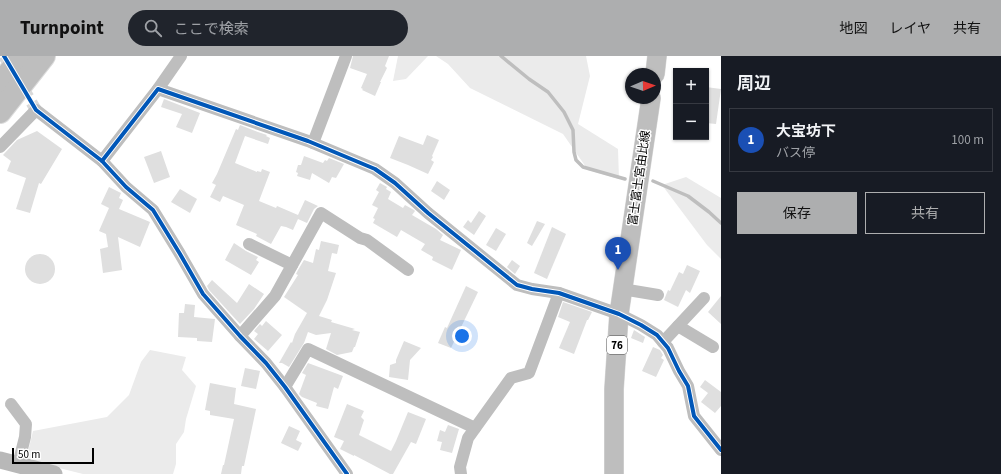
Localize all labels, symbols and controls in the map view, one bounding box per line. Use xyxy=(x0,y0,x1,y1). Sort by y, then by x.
search box xyxy=(128,10,408,46)
text: Turnpoint xyxy=(20,15,104,42)
icon: search xyxy=(142,17,164,39)
text: ここで検索 xyxy=(174,19,249,40)
text: 地図 xyxy=(839,19,867,39)
text: レイヤ xyxy=(889,19,931,39)
text: 共有 xyxy=(953,19,981,39)
north arrow xyxy=(625,68,661,104)
map controls xyxy=(673,68,709,140)
button: + xyxy=(673,68,709,104)
text: 周辺 xyxy=(737,72,771,96)
button: − xyxy=(673,104,709,140)
text: 大宝坊下 xyxy=(776,121,836,142)
street label: 富士富士宮由比線 xyxy=(624,129,655,227)
text: 1 xyxy=(748,131,754,149)
text: 100 m xyxy=(951,131,984,149)
text: バス停 xyxy=(776,144,815,162)
button: 保存 xyxy=(737,192,857,234)
button: 共有 xyxy=(865,192,985,234)
pin: 1 xyxy=(605,237,631,270)
your location xyxy=(452,326,472,346)
road number: 76 xyxy=(607,336,627,354)
scale bar xyxy=(12,446,94,465)
text: 50 m xyxy=(18,447,40,462)

